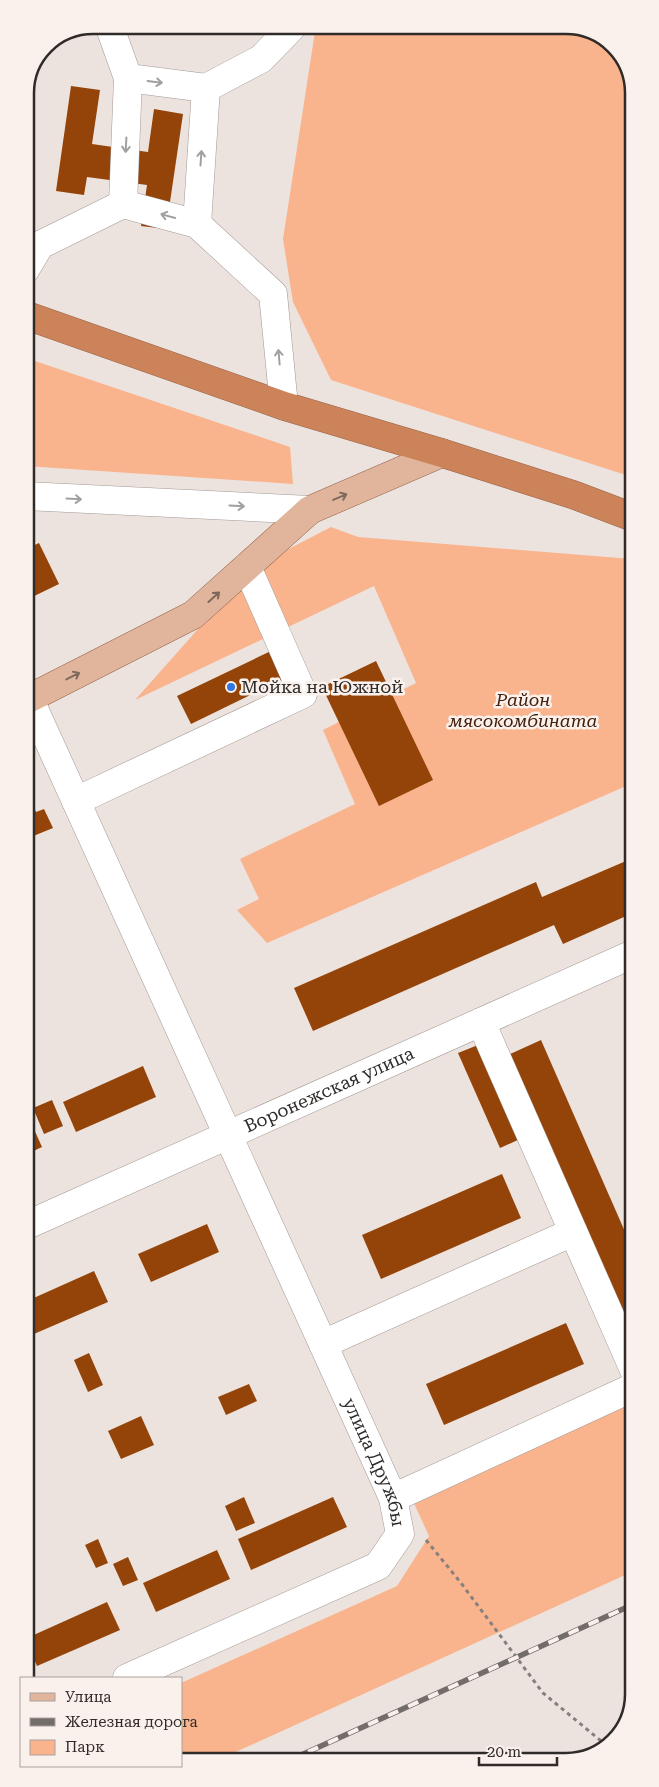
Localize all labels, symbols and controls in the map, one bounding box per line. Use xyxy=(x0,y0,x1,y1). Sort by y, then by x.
one-way arrow xyxy=(147,77,163,87)
one-way arrow xyxy=(121,136,130,152)
one-way arrow xyxy=(197,151,206,167)
one-way arrow xyxy=(160,211,176,221)
one-way arrow xyxy=(274,350,284,366)
one-way arrow xyxy=(332,491,347,501)
one-way arrow xyxy=(66,494,82,503)
one-way arrow xyxy=(228,502,244,511)
one-way arrow xyxy=(207,591,220,603)
one-way arrow xyxy=(65,671,80,680)
place label: Мойка на Южной xyxy=(241,676,403,697)
marker: Мойка на Южной xyxy=(225,681,237,693)
park label: Район мясокомбината xyxy=(448,689,597,731)
street label: Воронежская улица xyxy=(241,1042,417,1137)
street label: улица Дружбы xyxy=(339,1394,409,1529)
legend xyxy=(20,1677,182,1767)
text: Улица xyxy=(65,1688,111,1706)
text: Железная дорога xyxy=(65,1713,198,1731)
scale bar xyxy=(479,1734,556,1766)
text: Парк xyxy=(65,1738,105,1756)
text: 20 m xyxy=(487,1743,522,1761)

